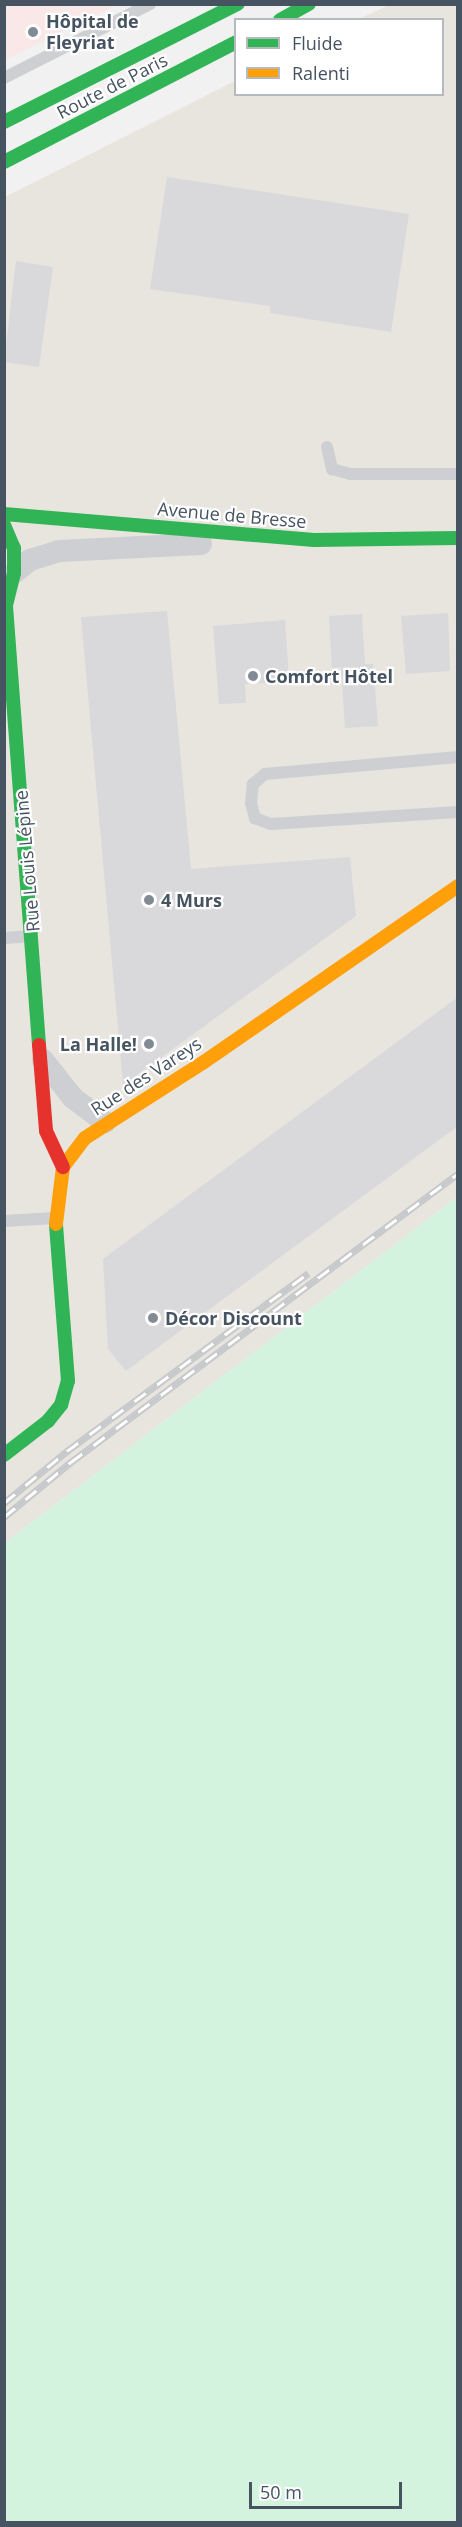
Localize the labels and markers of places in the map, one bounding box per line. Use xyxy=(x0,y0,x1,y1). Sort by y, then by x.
place label: Hôpital de Fleyriat xyxy=(46,11,139,54)
marker: Hôpital de Fleyriat xyxy=(24,23,42,41)
place label: Comfort Hôtel xyxy=(265,665,393,687)
marker: Comfort Hôtel xyxy=(246,669,260,683)
place label: 4 Murs xyxy=(161,889,222,911)
marker: 4 Murs xyxy=(142,893,156,907)
place label: La Halle! xyxy=(60,1033,137,1055)
marker: La Halle! xyxy=(142,1037,156,1051)
place label: Décor Discount xyxy=(165,1307,302,1329)
marker: Décor Discount xyxy=(146,1311,160,1325)

